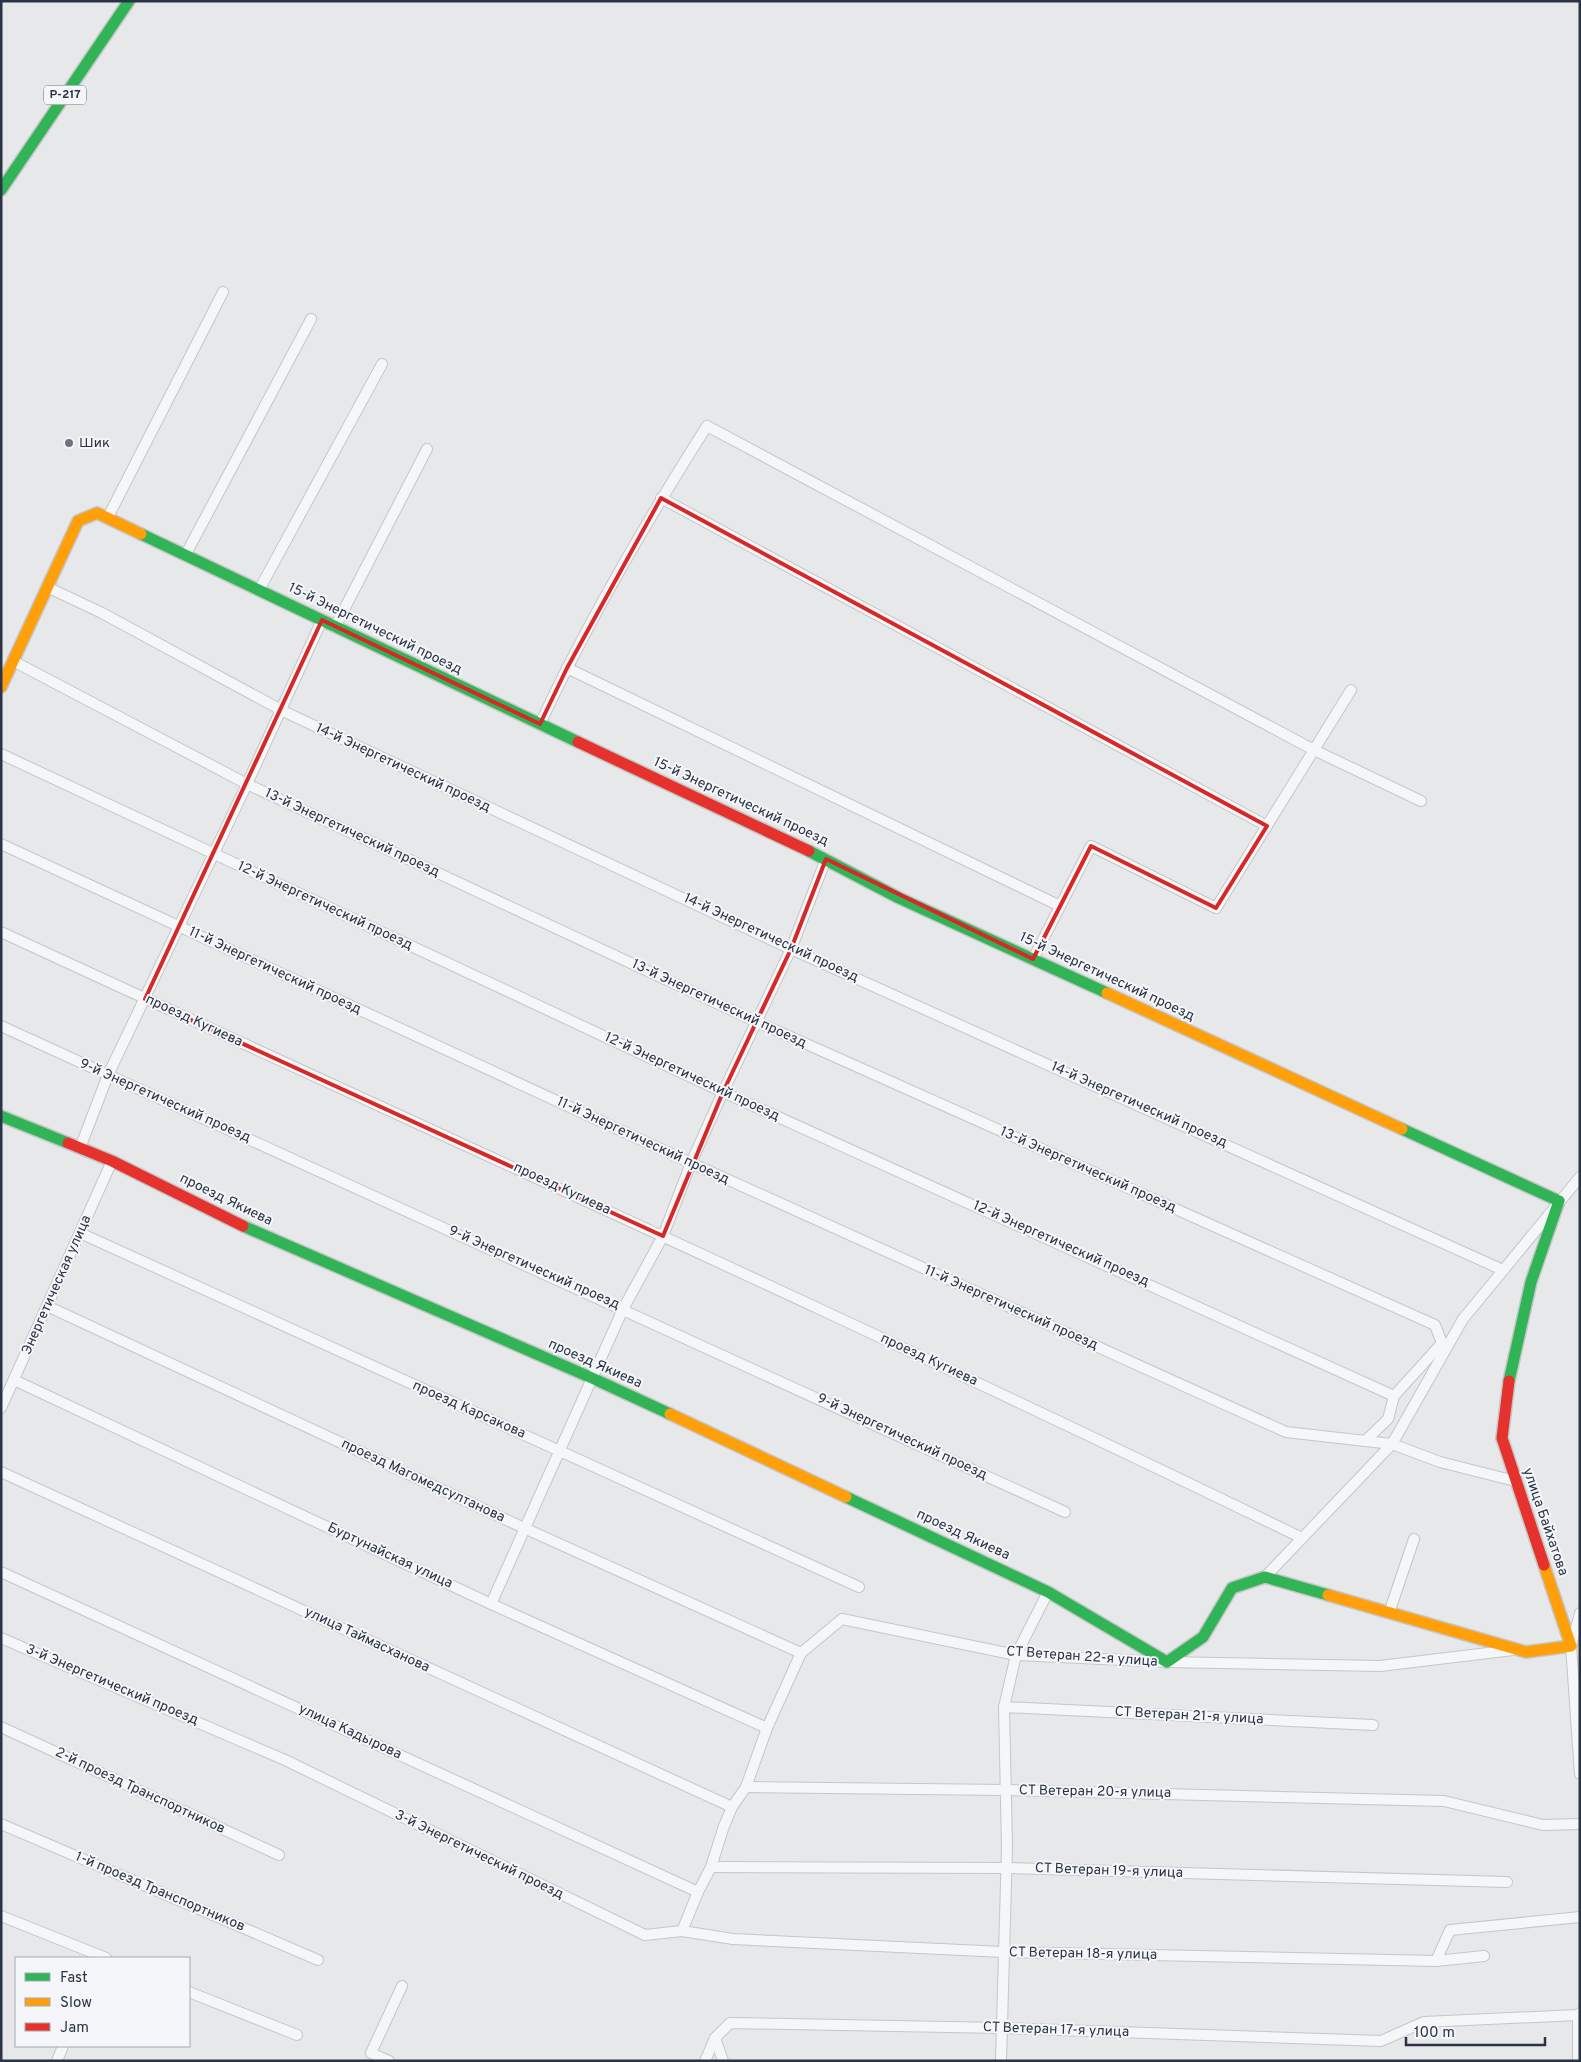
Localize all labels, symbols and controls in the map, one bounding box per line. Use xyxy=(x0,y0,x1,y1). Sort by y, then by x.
road number: Р-217 xyxy=(44,86,86,104)
place label: Шик xyxy=(79,435,110,452)
marker: Шик xyxy=(63,437,75,449)
street label: 15-й Энергетический проезд xyxy=(285,579,465,679)
street label: 14-й Энергетический проезд xyxy=(313,720,493,816)
street label: 15-й Энергетический проезд xyxy=(651,754,831,850)
street label: 13-й Энергетический проезд xyxy=(262,785,442,881)
street label: 12-й Энергетический проезд xyxy=(235,858,415,954)
street label: 14-й Энергетический проезд xyxy=(681,890,861,986)
street label: 11-й Энергетический проезд xyxy=(186,923,364,1019)
street label: 15-й Энергетический проезд xyxy=(1017,929,1197,1025)
street label: 13-й Энергетический проезд xyxy=(629,956,809,1052)
street label: проезд Кугиева xyxy=(143,991,245,1051)
street label: 12-й Энергетический проезд xyxy=(602,1029,782,1125)
street label: 9-й Энергетический проезд xyxy=(77,1055,253,1147)
street label: 14-й Энергетический проезд xyxy=(1048,1058,1230,1152)
street label: 11-й Энергетический проезд xyxy=(554,1093,732,1189)
street label: 13-й Энергетический проезд xyxy=(997,1123,1179,1217)
street label: проезд Кугиева xyxy=(511,1159,613,1219)
street label: проезд Якиева xyxy=(177,1170,275,1230)
street label: 12-й Энергетический проезд xyxy=(970,1197,1152,1291)
street label: Энергетическая улица xyxy=(19,1213,95,1357)
street label: 9-й Энергетический проезд xyxy=(446,1222,622,1314)
street label: 11-й Энергетический проезд xyxy=(921,1262,1101,1354)
street label: проезд Кугиева xyxy=(878,1330,980,1390)
street label: проезд Якиева xyxy=(545,1336,645,1392)
street label: проезд Карсакова xyxy=(410,1377,528,1443)
street label: 9-й Энергетический проезд xyxy=(814,1390,990,1484)
street label: проезд Магомедсултанова xyxy=(338,1436,508,1526)
street label: улица Байхатова xyxy=(1519,1466,1571,1578)
street label: проезд Якиева xyxy=(914,1506,1012,1564)
street label: Буртунайская улица xyxy=(325,1519,455,1593)
street label: улица Таймасханова xyxy=(302,1604,432,1676)
street label: 3-й Энергетический проезд xyxy=(23,1641,201,1729)
street label: СТ Ветеран 22-я улица xyxy=(1006,1643,1158,1671)
street label: улица Кадырова xyxy=(296,1701,404,1763)
street label: СТ Ветеран 21-я улица xyxy=(1114,1704,1264,1728)
street label: 2-й проезд Транспортников xyxy=(52,1744,228,1838)
street label: СТ Ветеран 20-я улица xyxy=(1019,1782,1171,1802)
street label: 3-й Энергетический проезд xyxy=(392,1807,566,1903)
street label: 1-й проезд Транспортников xyxy=(73,1848,247,1936)
street label: СТ Ветеран 19-я улица xyxy=(1035,1860,1183,1882)
street label: СТ Ветеран 18-я улица xyxy=(1009,1944,1157,1964)
legend xyxy=(15,1957,190,2047)
text: Fast xyxy=(60,1969,88,1988)
text: Slow xyxy=(60,1994,92,2013)
scale bar xyxy=(1406,2014,1545,2046)
text: Jam xyxy=(60,2019,89,2038)
street label: СТ Ветеран 17-я улица xyxy=(983,2019,1129,2041)
text: 100 m xyxy=(1414,2024,1455,2043)

